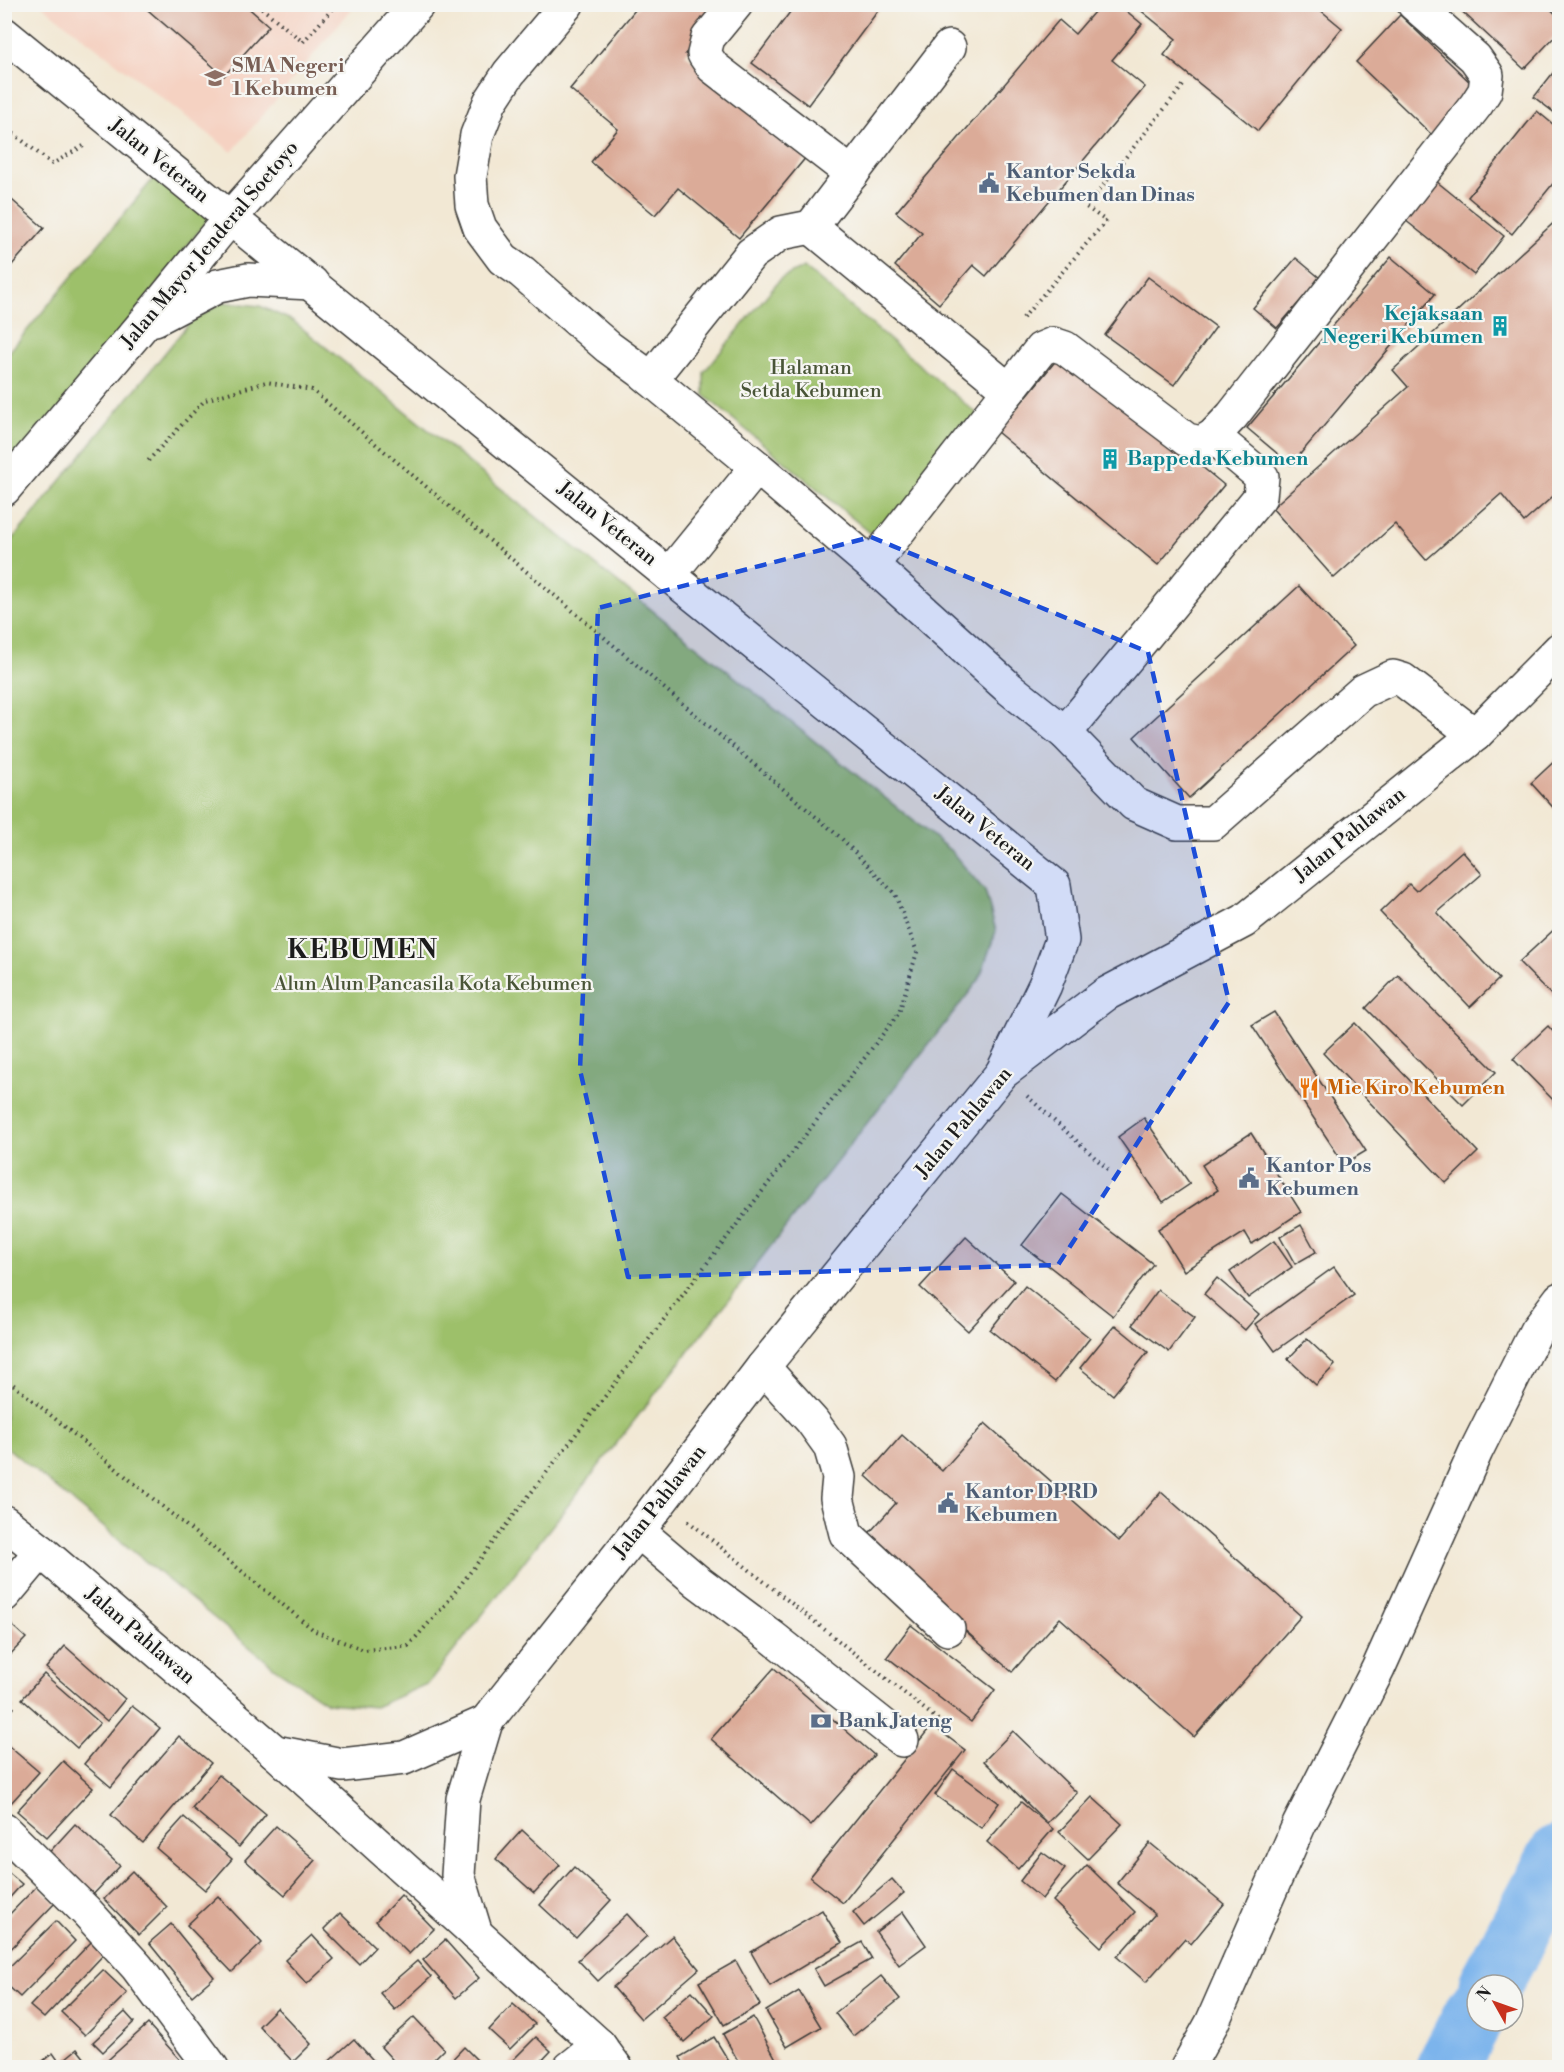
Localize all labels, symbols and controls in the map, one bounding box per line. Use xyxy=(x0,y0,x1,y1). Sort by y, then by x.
place label: SMA Negeri 1 Kebumen xyxy=(232,54,345,102)
school or university icon: SMA Negeri 1 Kebumen xyxy=(203,66,227,90)
street label: Jalan Veteran xyxy=(103,113,214,209)
street label: Jalan Mayor Jenderal Soetoyo xyxy=(115,136,304,355)
place label: Kantor Sekda Kebumen dan Dinas xyxy=(1006,160,1195,208)
public building icon: Kantor Sekda Kebumen dan Dinas xyxy=(977,171,1001,195)
place label: Kejaksaan Negeri Kebumen xyxy=(1322,302,1484,350)
building icon: Kejaksaan Negeri Kebumen xyxy=(1488,314,1512,338)
park label: Halaman Setda Kebumen xyxy=(740,356,882,404)
building icon: Bappeda Kebumen xyxy=(1098,447,1122,471)
place label: Bappeda Kebumen xyxy=(1127,447,1309,472)
street label: Jalan Veteran xyxy=(551,476,662,572)
street label: Jalan Veteran xyxy=(929,781,1040,877)
street label: Jalan Pahlawan xyxy=(1288,782,1411,889)
district label: KEBUMEN xyxy=(287,934,439,966)
park label: Alun Alun Pancasila Kota Kebumen xyxy=(273,972,592,997)
street label: Jalan Pahlawan xyxy=(910,1062,1018,1184)
restaurant icon: Mie Kiro Kebumen xyxy=(1297,1076,1321,1100)
place label: Mie Kiro Kebumen xyxy=(1326,1076,1506,1101)
place label: Kantor Pos Kebumen xyxy=(1266,1154,1371,1202)
public building icon: Kantor Pos Kebumen xyxy=(1237,1166,1261,1190)
street label: Jalan Pahlawan xyxy=(607,1440,712,1565)
place label: Kantor DPRD Kebumen xyxy=(965,1480,1098,1528)
public building icon: Kantor DPRD Kebumen xyxy=(936,1491,960,1515)
street label: Jalan Pahlawan xyxy=(79,1581,200,1691)
bank icon: Bank Jateng xyxy=(809,1709,833,1733)
place label: Bank Jateng xyxy=(838,1709,952,1734)
north arrow xyxy=(1465,1973,1525,2033)
text: N xyxy=(1473,1982,1496,2005)

